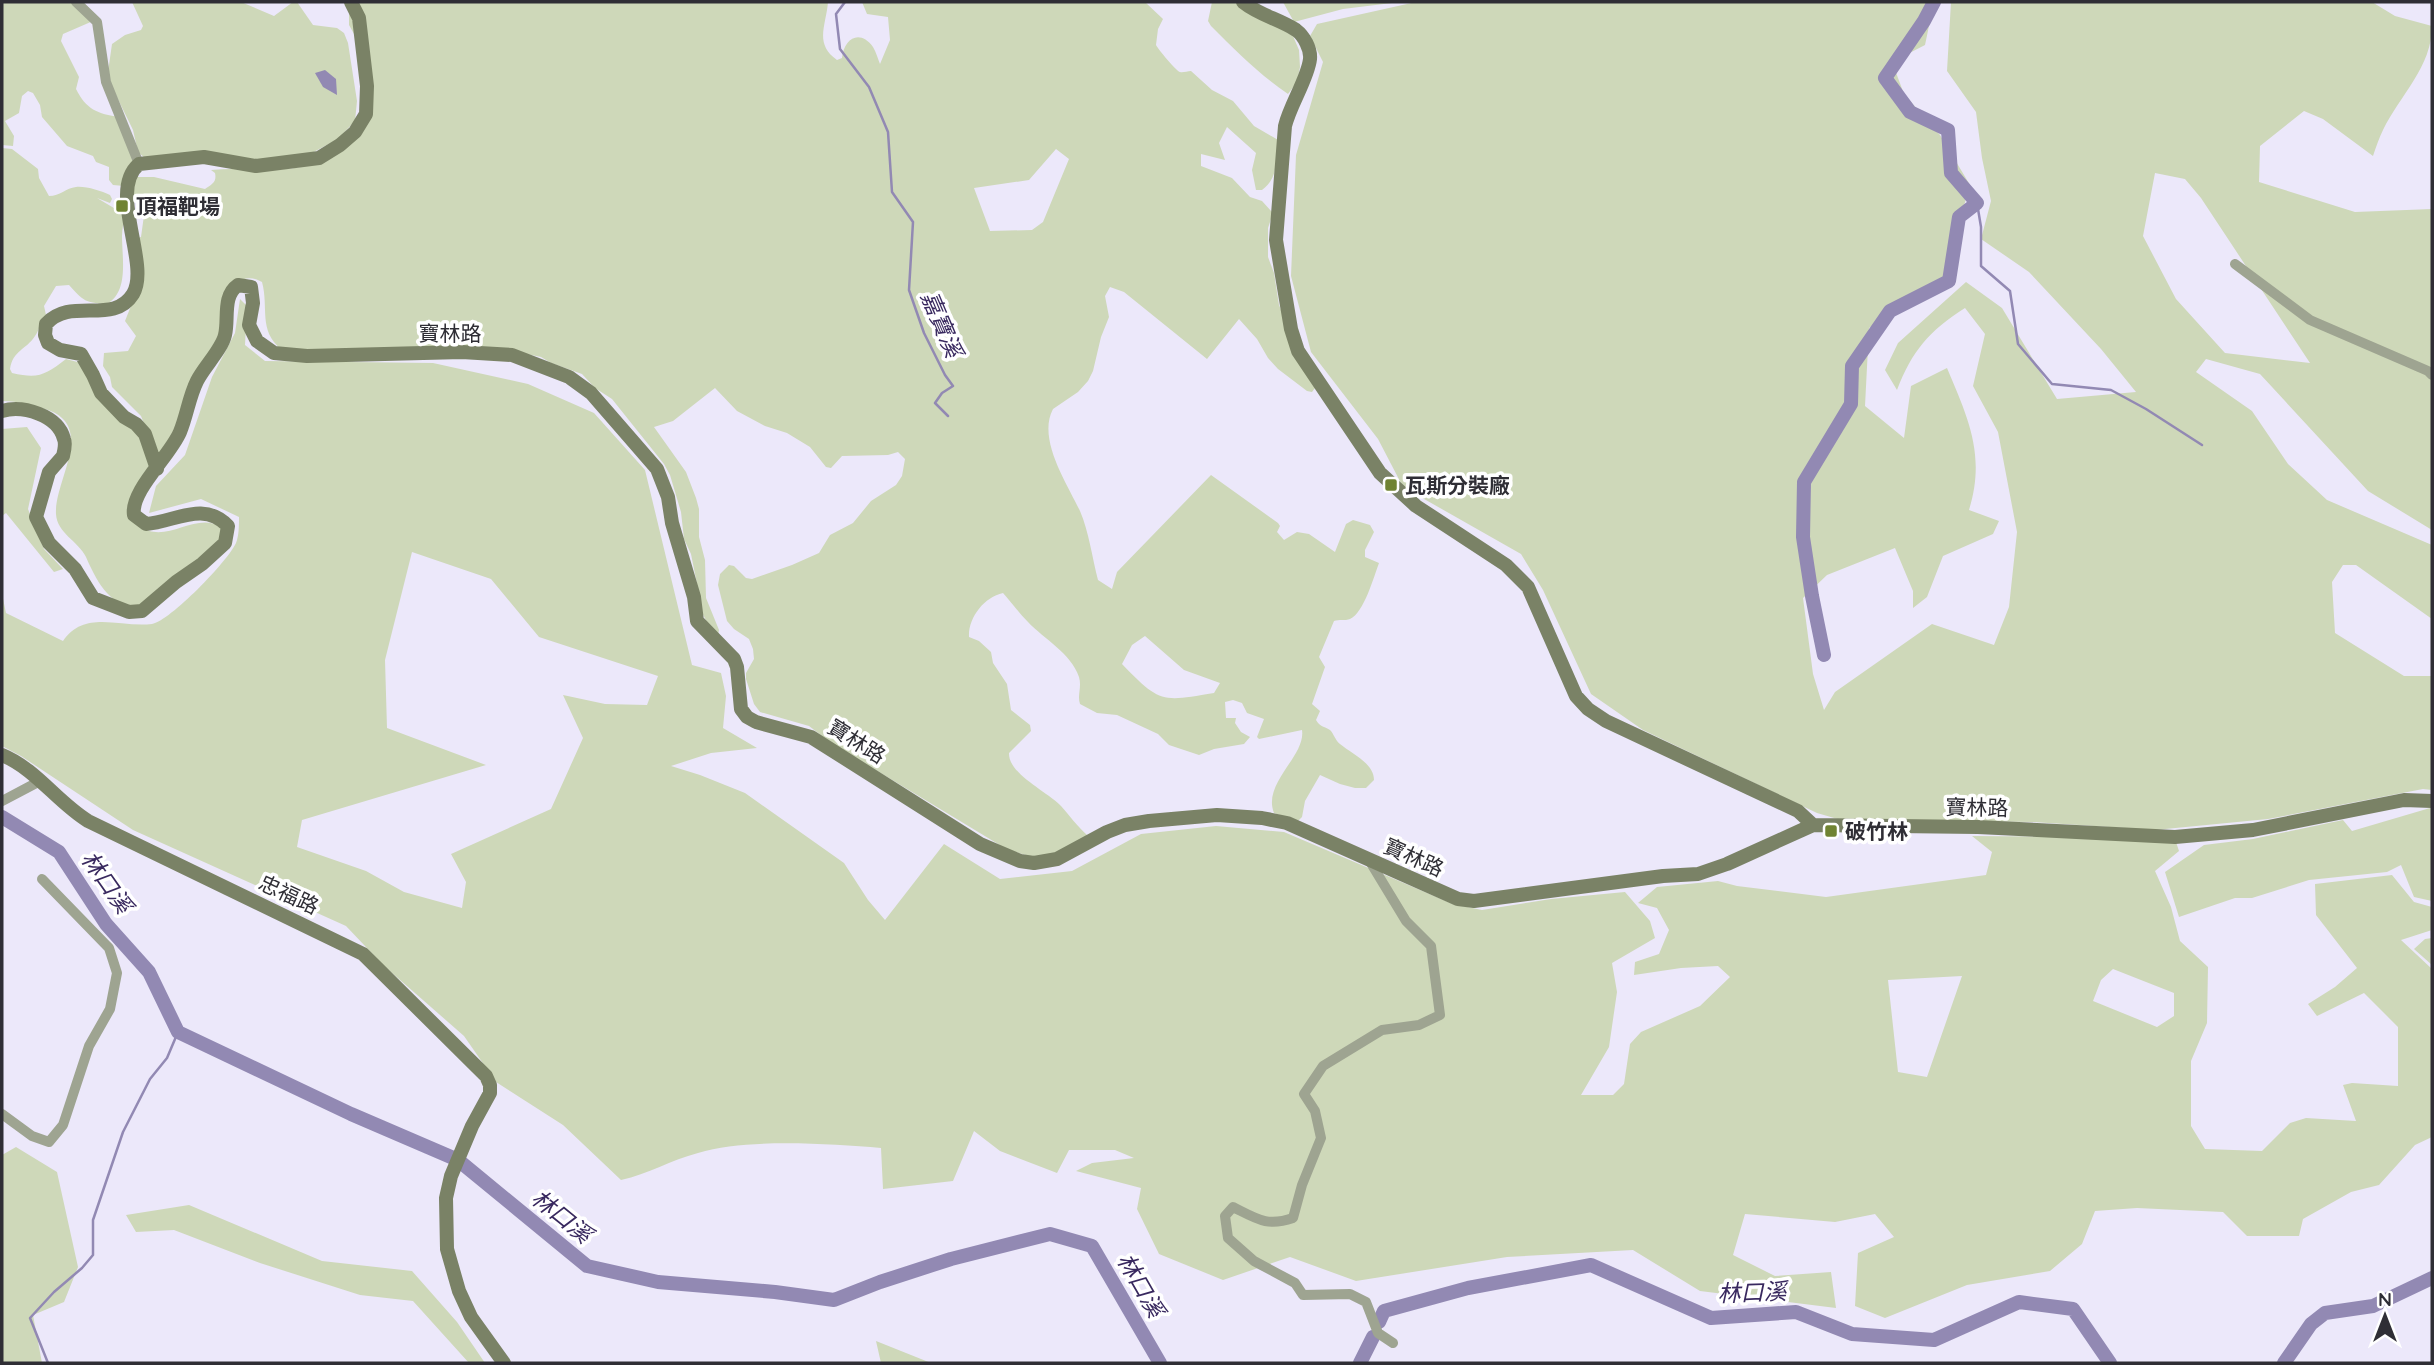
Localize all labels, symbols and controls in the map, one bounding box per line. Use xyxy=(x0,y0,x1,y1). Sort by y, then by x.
place label: 頂福靶場 xyxy=(136,193,220,219)
marker: 頂福靶場 xyxy=(114,198,130,214)
water label: 嘉寶溪 xyxy=(915,287,970,364)
street label: 寶林路 xyxy=(419,320,482,346)
place label: 瓦斯分裝廠 xyxy=(1405,472,1510,498)
marker: 瓦斯分裝廠 xyxy=(1383,477,1399,493)
street label: 寶林路 xyxy=(823,713,891,769)
street label: 寶林路 xyxy=(1945,793,2009,821)
place label: 破竹林 xyxy=(1845,818,1908,844)
marker: 破竹林 xyxy=(1823,823,1839,839)
street label: 寶林路 xyxy=(1380,832,1448,882)
water label: 林口溪 xyxy=(75,845,140,921)
street label: 忠福路 xyxy=(255,869,323,919)
water label: 林口溪 xyxy=(526,1183,600,1251)
water label: 林口溪 xyxy=(1111,1248,1172,1325)
water label: 林口溪 xyxy=(1717,1276,1790,1308)
north arrow xyxy=(2350,1281,2420,1351)
text: N xyxy=(2378,1287,2392,1311)

